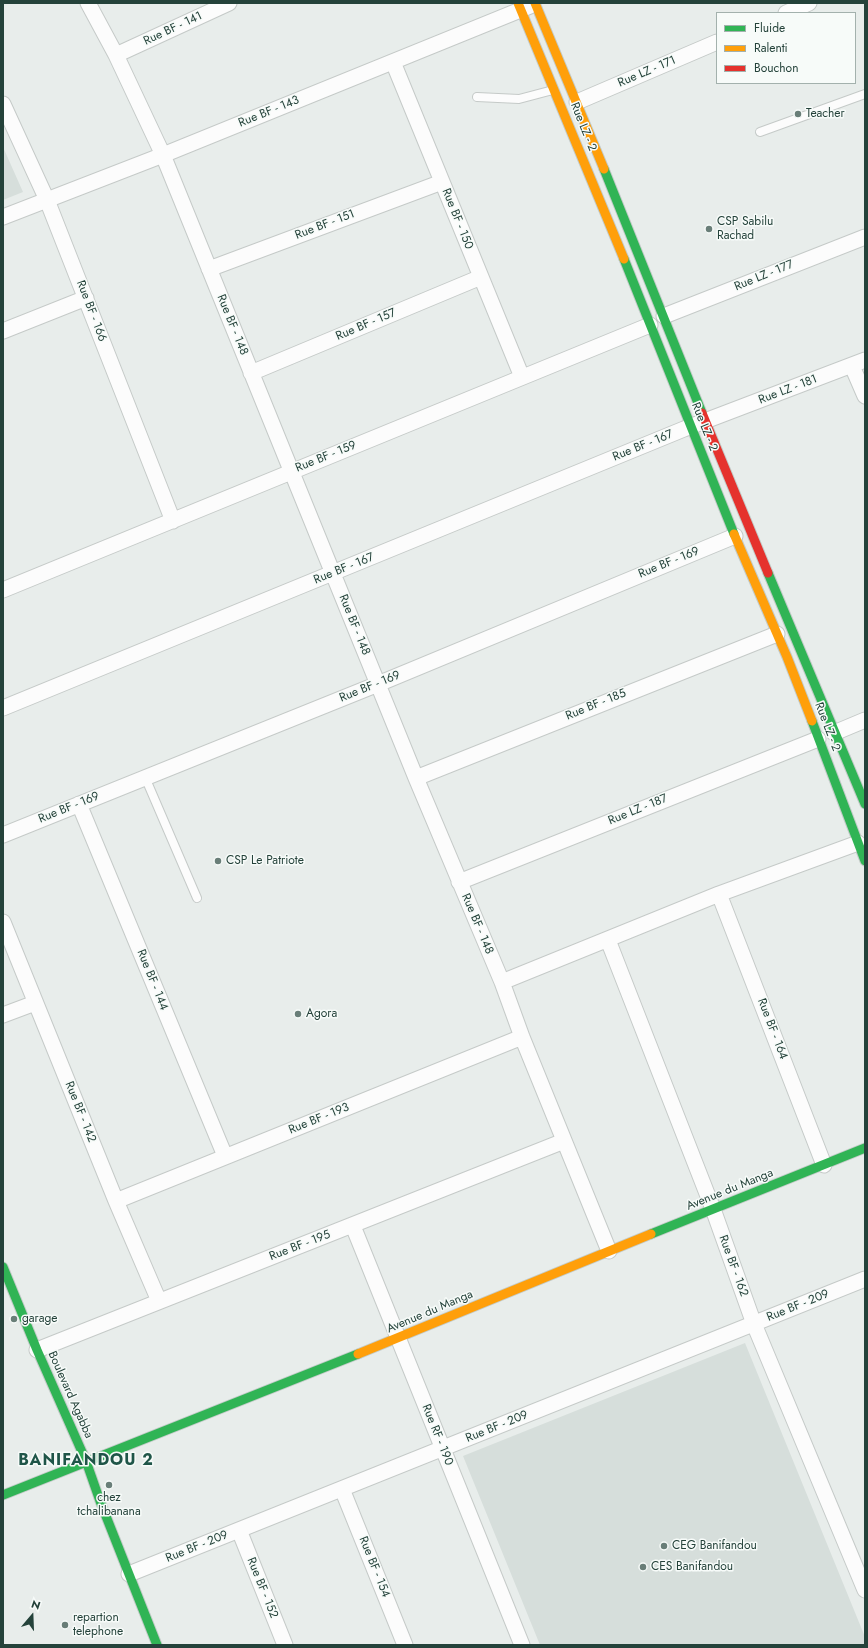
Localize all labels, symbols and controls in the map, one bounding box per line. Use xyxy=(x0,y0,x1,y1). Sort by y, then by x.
street label: Rue BF - 141 xyxy=(141,9,205,49)
legend xyxy=(716,12,856,84)
text: Fluide xyxy=(754,19,785,37)
text: Ralenti xyxy=(754,39,788,57)
street label: Rue LZ - 171 xyxy=(616,53,678,91)
text: Bouchon xyxy=(754,59,798,77)
street label: Rue BF - 143 xyxy=(237,93,301,131)
street label: Rue LZ - 2 xyxy=(567,101,599,153)
place label: Teacher xyxy=(806,107,845,121)
marker: Teacher xyxy=(793,109,803,119)
street label: Rue BF - 150 xyxy=(438,186,476,252)
street label: Rue BF - 151 xyxy=(293,207,357,243)
place label: CSP Sabilu Rachad xyxy=(717,215,773,243)
marker: CSP Sabilu Rachad xyxy=(704,224,714,234)
street label: Rue LZ - 177 xyxy=(732,258,796,294)
street label: Rue BF - 166 xyxy=(73,278,109,344)
street label: Rue BF - 148 xyxy=(213,293,251,357)
street label: Rue BF - 157 xyxy=(334,306,398,344)
street label: Rue LZ - 181 xyxy=(757,372,819,408)
street label: Rue LZ - 2 xyxy=(688,401,720,453)
street label: Rue BF - 167 xyxy=(611,427,675,465)
street label: Rue BF - 159 xyxy=(293,438,359,476)
street label: Rue BF - 169 xyxy=(636,544,702,582)
street label: Rue BF - 167 xyxy=(312,550,376,588)
street label: Rue BF - 148 xyxy=(335,593,373,657)
street label: Rue BF - 169 xyxy=(337,668,403,706)
street label: Rue BF - 185 xyxy=(564,686,628,724)
street label: Rue LZ - 2 xyxy=(811,700,843,754)
street label: Rue BF - 169 xyxy=(36,789,102,827)
street label: Rue LZ - 187 xyxy=(606,792,670,828)
place label: CSP Le Patriote xyxy=(226,854,304,868)
marker: CSP Le Patriote xyxy=(213,856,223,866)
street label: Rue BF - 148 xyxy=(458,892,496,956)
street label: Rue BF - 144 xyxy=(133,947,171,1013)
street label: Rue BF - 164 xyxy=(754,996,790,1062)
place label: Agora xyxy=(306,1007,337,1021)
marker: Agora xyxy=(293,1009,303,1019)
street label: Rue BF - 142 xyxy=(61,1079,99,1145)
street label: Rue BF - 193 xyxy=(287,1100,351,1138)
street label: Avenue du Manga xyxy=(685,1166,775,1214)
street label: Rue BF - 195 xyxy=(267,1228,333,1264)
street label: Rue BF - 162 xyxy=(715,1233,751,1299)
street label: Avenue du Manga xyxy=(385,1287,475,1337)
street label: Rue BF - 209 xyxy=(765,1287,831,1325)
place label: garage xyxy=(22,1312,58,1326)
marker: garage xyxy=(9,1314,19,1324)
street label: Boulevard Agabba xyxy=(44,1349,96,1441)
street label: Rue RF - 190 xyxy=(418,1402,456,1468)
street label: Rue BF - 209 xyxy=(464,1408,530,1446)
district label: BANIFANDOU 2 xyxy=(18,1451,154,1471)
marker: chez tchalibanana xyxy=(104,1480,114,1490)
place label: chez tchalibanana xyxy=(77,1491,141,1519)
street label: Rue BF - 209 xyxy=(164,1528,230,1566)
street label: Rue BF - 154 xyxy=(355,1534,393,1600)
place label: CEG Banifandou xyxy=(672,1539,757,1553)
marker: CEG Banifandou xyxy=(659,1541,669,1551)
street label: Rue BF - 152 xyxy=(243,1556,281,1620)
place label: CES Banifandou xyxy=(651,1560,733,1574)
marker: CES Banifandou xyxy=(638,1562,648,1572)
north arrow xyxy=(12,1596,52,1636)
text: N xyxy=(29,1596,43,1614)
place label: repartion telephone xyxy=(73,1611,123,1639)
marker: repartion telephone xyxy=(60,1620,70,1630)

